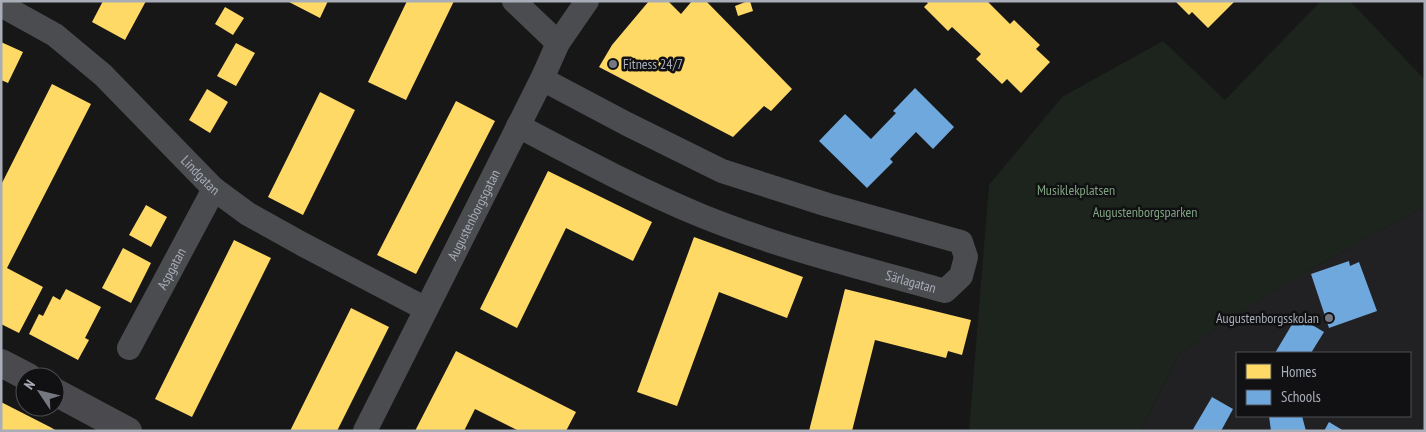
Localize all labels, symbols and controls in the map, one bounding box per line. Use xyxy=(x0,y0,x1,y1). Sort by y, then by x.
place label: Fitness 24/7 xyxy=(623,55,683,73)
marker: Fitness 24/7 xyxy=(607,58,619,70)
street label: Lindgatan xyxy=(177,152,223,199)
street label: Augustenborgsgatan xyxy=(443,166,504,263)
park label: Musiklekplatsen xyxy=(1037,181,1115,199)
park label: Augustenborgsparken xyxy=(1093,203,1197,221)
street label: Aspgatan xyxy=(153,245,190,293)
street label: Särlagatan xyxy=(884,266,938,297)
place label: Augustenborgsskolan xyxy=(1216,309,1319,327)
marker: Augustenborgsskolan xyxy=(1323,312,1335,324)
legend xyxy=(1236,352,1411,417)
text: Homes xyxy=(1281,362,1317,381)
north arrow xyxy=(15,367,65,417)
text: N xyxy=(20,376,39,393)
text: Schools xyxy=(1281,387,1321,406)

